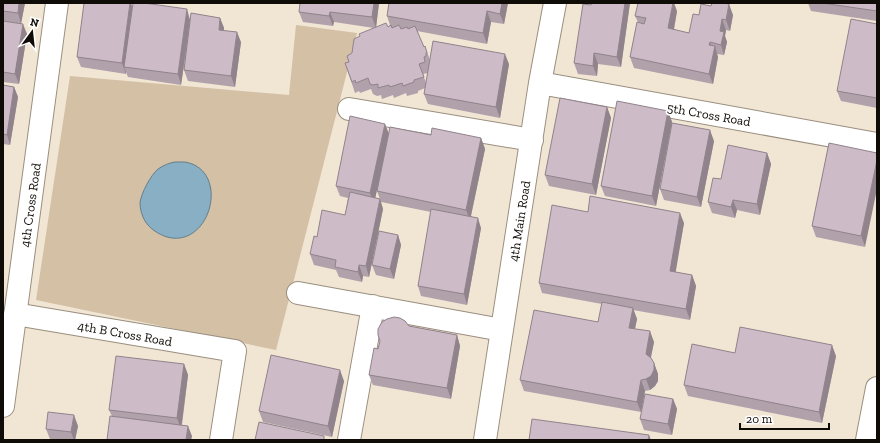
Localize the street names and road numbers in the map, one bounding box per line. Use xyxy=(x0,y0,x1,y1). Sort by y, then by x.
street label: 5th Cross Road xyxy=(666,100,752,129)
street label: 4th Cross Road xyxy=(17,162,44,248)
street label: 4th Main Road xyxy=(506,180,533,263)
street label: 4th B Cross Road xyxy=(77,318,173,349)

